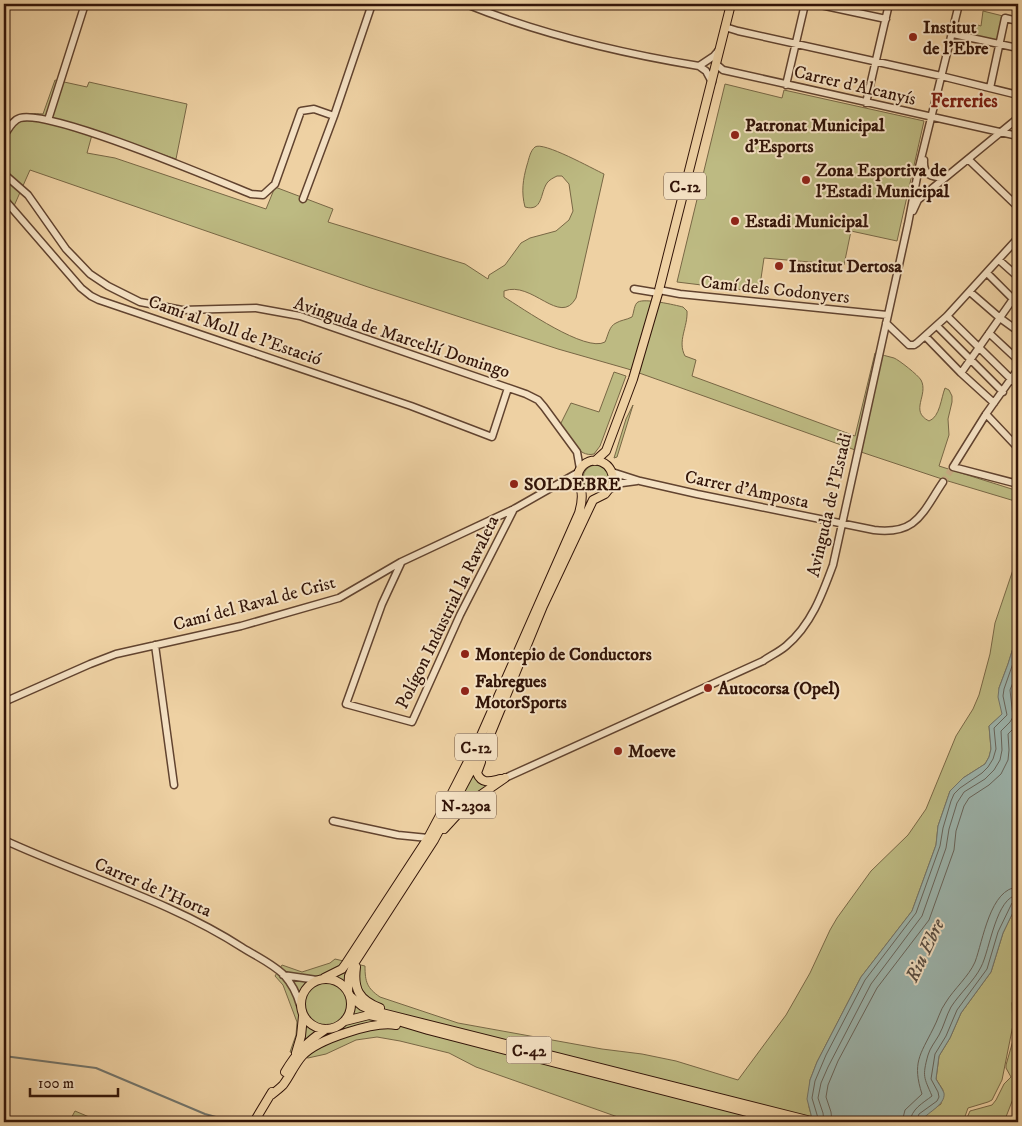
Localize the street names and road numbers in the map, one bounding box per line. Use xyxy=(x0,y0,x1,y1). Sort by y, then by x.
street label: Carrer d'Alcanyís xyxy=(792,61,918,111)
road number: C-12 xyxy=(664,172,706,200)
street label: Camí dels Codonyers xyxy=(699,271,851,309)
street label: Camí al Moll de l'Estació xyxy=(145,291,324,371)
street label: Avinguda de Marcel·lí Domingo xyxy=(291,293,513,383)
street label: Avinguda de l'Estadi xyxy=(803,431,857,579)
street label: Carrer d'Amposta xyxy=(683,466,811,514)
street label: Polígon Industrial la Ravaleta xyxy=(391,512,504,713)
street label: Camí del Raval de Crist xyxy=(171,572,338,636)
road number: C-12 xyxy=(455,734,497,760)
road number: N-230a xyxy=(436,792,496,818)
street label: Carrer de l'Horta xyxy=(91,853,215,923)
road number: C-42 xyxy=(506,1036,552,1064)

